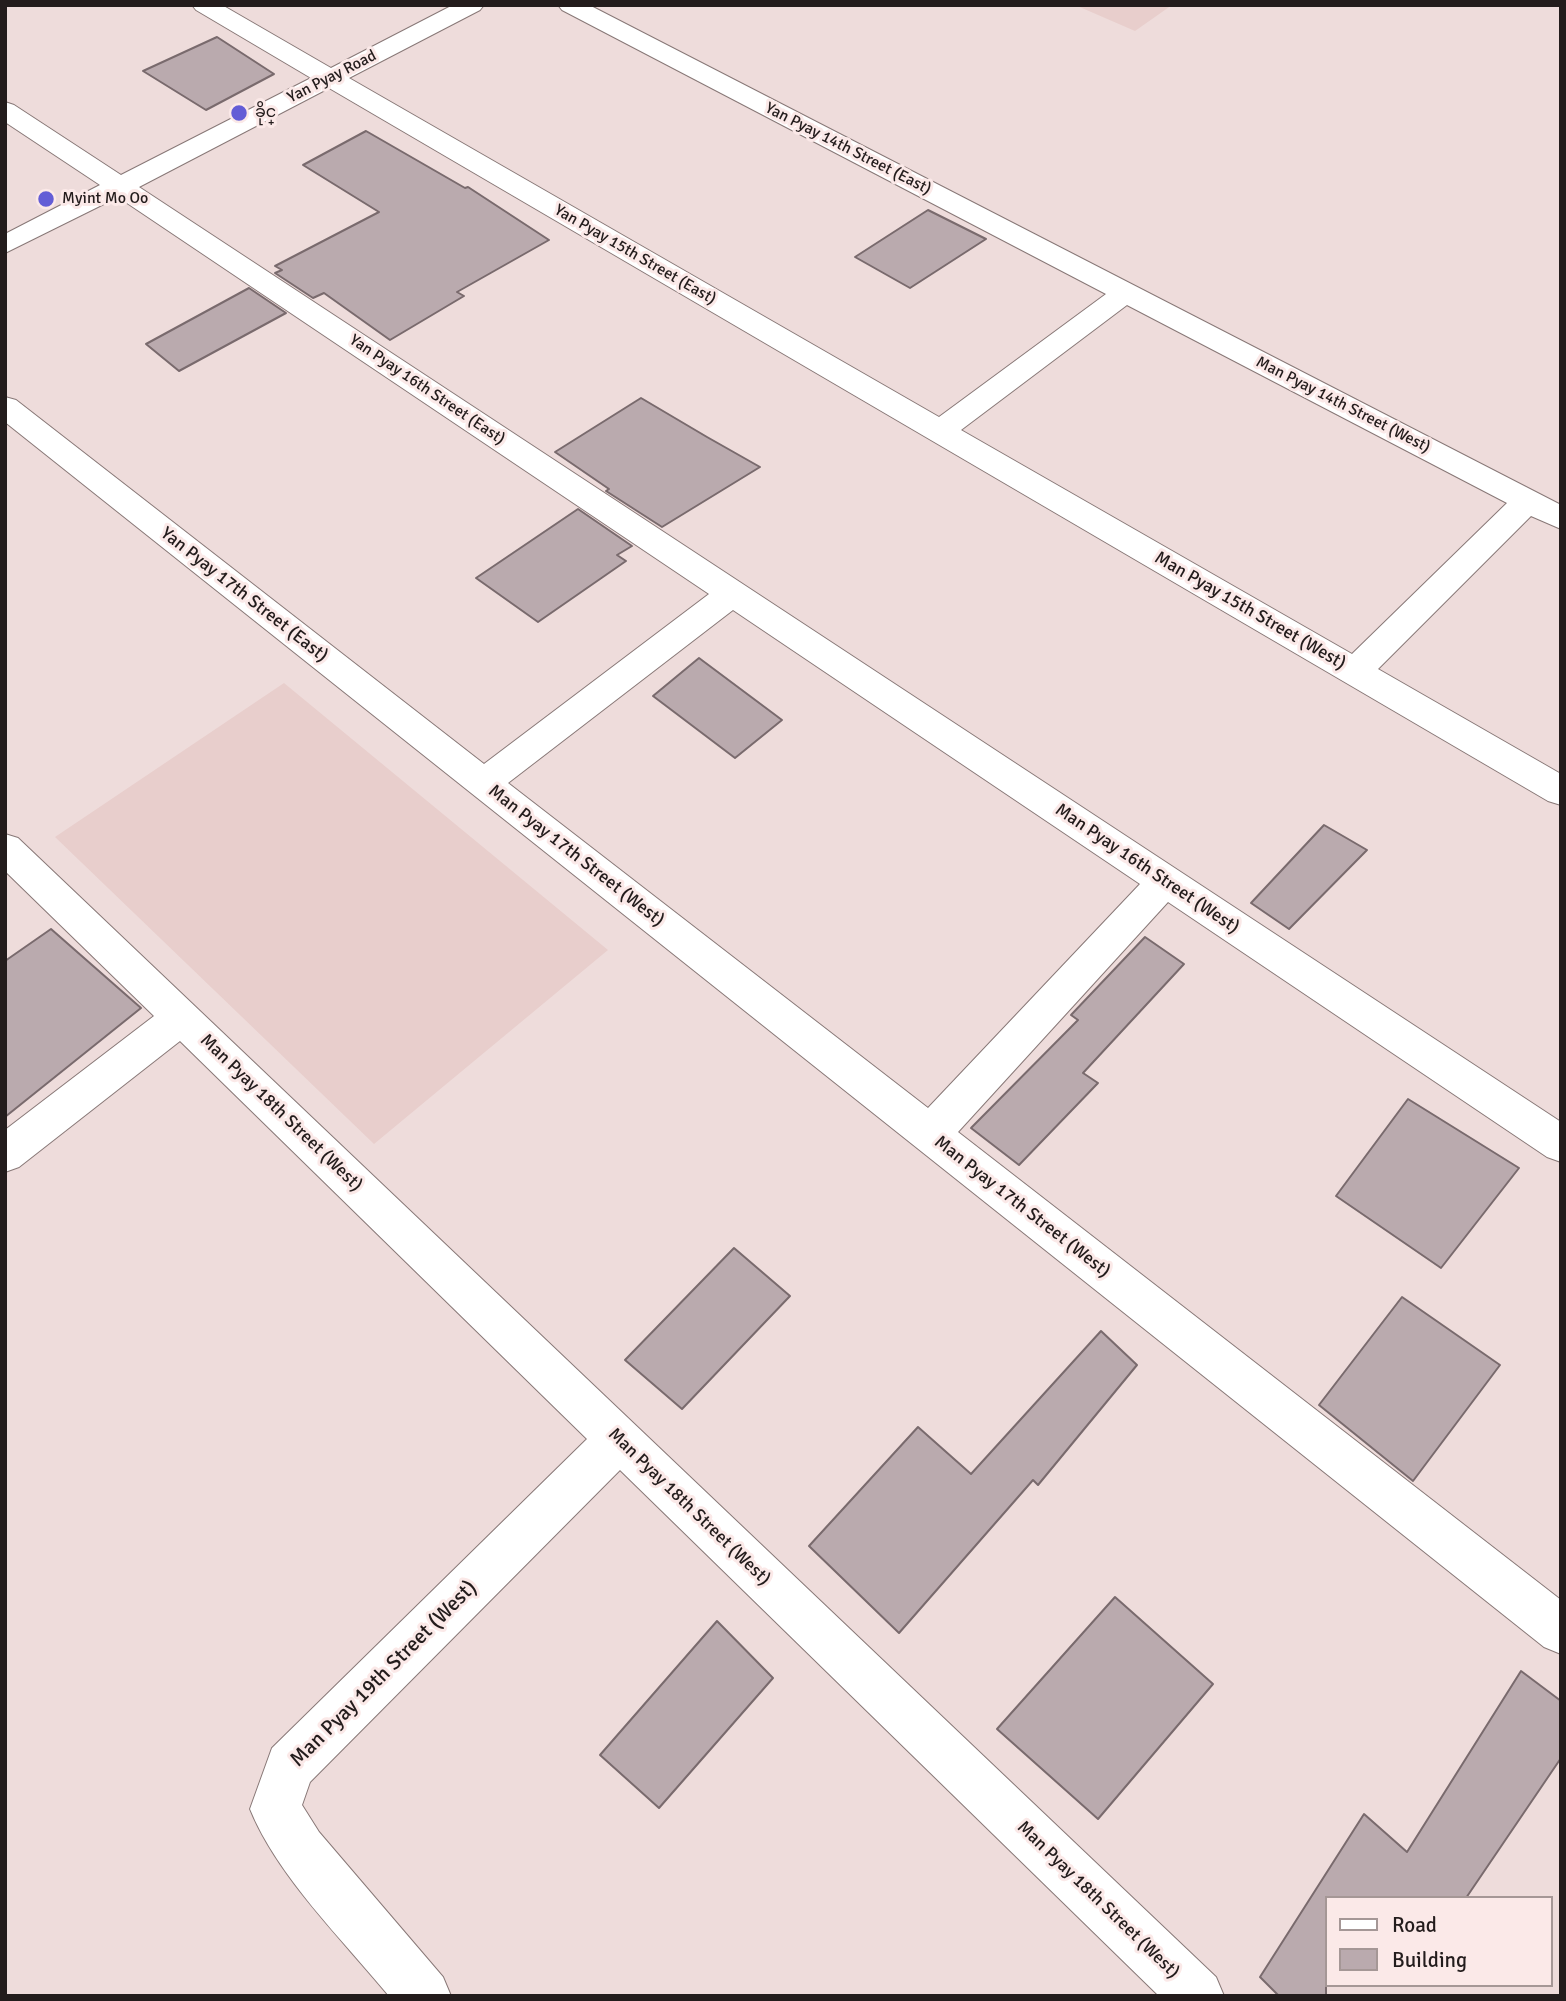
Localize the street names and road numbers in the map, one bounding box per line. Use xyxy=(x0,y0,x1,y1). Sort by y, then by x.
street label: Yan Pyay Road xyxy=(284,46,380,108)
street label: Yan Pyay 14th Street (East) xyxy=(762,99,934,199)
street label: Yan Pyay 15th Street (East) xyxy=(551,201,719,309)
street label: Yan Pyay 16th Street (East) xyxy=(346,331,508,449)
street label: Man Pyay 14th Street (West) xyxy=(1253,353,1433,457)
street label: Yan Pyay 17th Street (East) xyxy=(156,523,332,667)
street label: Man Pyay 15th Street (West) xyxy=(1151,547,1349,675)
street label: Man Pyay 17th Street (West) xyxy=(484,781,668,931)
street label: Man Pyay 16th Street (West) xyxy=(1051,799,1243,939)
street label: Man Pyay 18th Street (West) xyxy=(195,1030,367,1196)
street label: Man Pyay 17th Street (West) xyxy=(930,1132,1114,1282)
street label: Man Pyay 18th Street (West) xyxy=(603,1424,775,1590)
street label: Man Pyay 19th Street (West) xyxy=(286,1576,482,1772)
street label: Man Pyay 18th Street (West) xyxy=(1012,1817,1184,1983)

